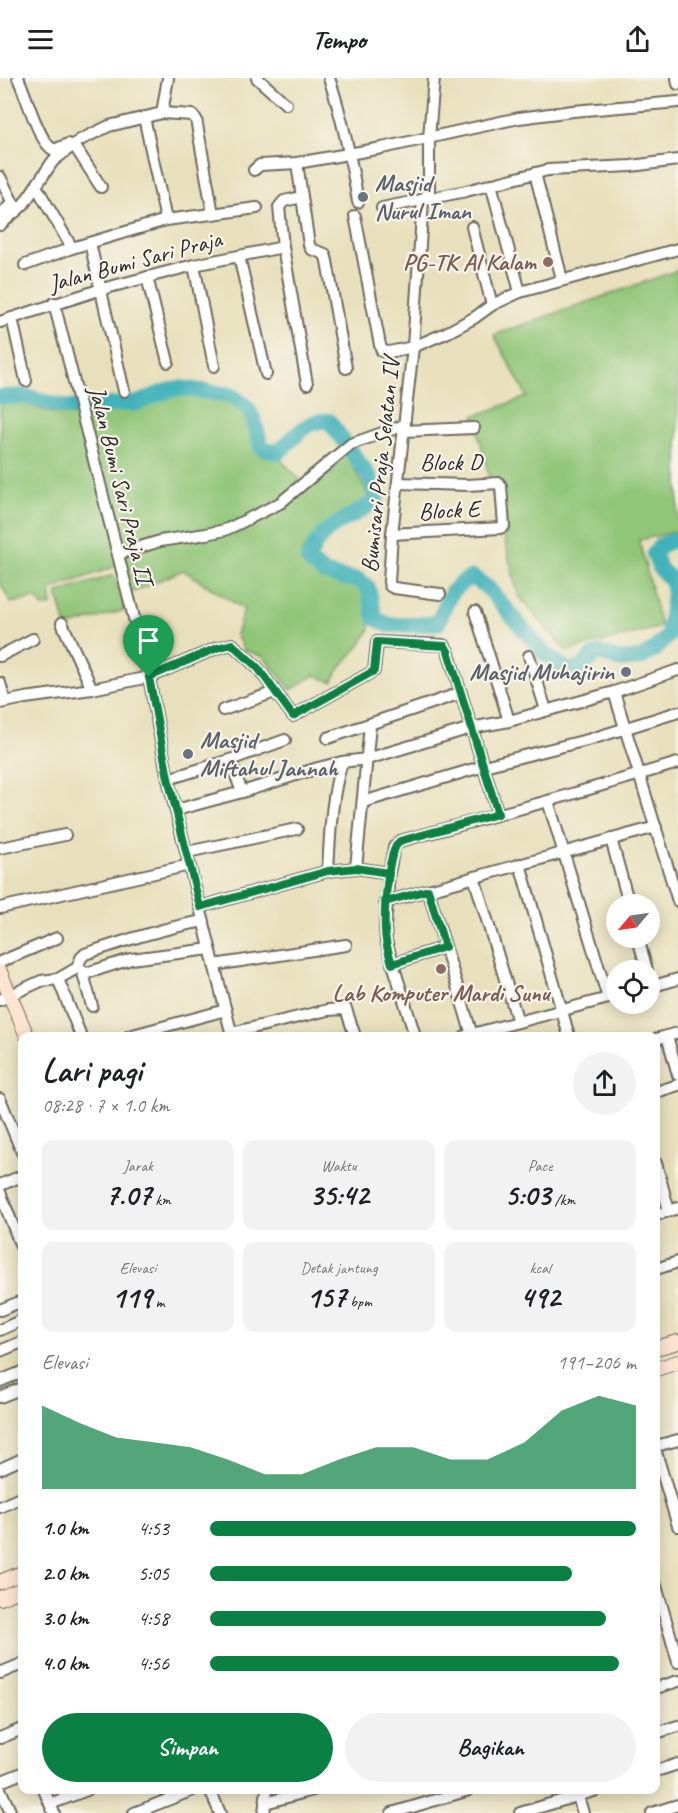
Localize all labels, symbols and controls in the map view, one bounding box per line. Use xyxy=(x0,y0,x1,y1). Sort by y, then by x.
text: Tempo xyxy=(312,22,366,56)
icon: menu xyxy=(24,23,57,56)
icon: share xyxy=(621,23,654,56)
place label: Masjid Nurul Iman xyxy=(375,168,472,226)
marker: Masjid Nurul Iman xyxy=(356,190,370,204)
street label: Jalan Bumi Sari Praja xyxy=(45,223,226,299)
place label: PG-TK Al Kalam xyxy=(403,247,537,277)
marker: PG-TK Al Kalam xyxy=(541,255,555,269)
street label: Bumisari Praja Selatan IV xyxy=(354,352,407,574)
street label: Jalan Bumi Sari Praja II xyxy=(82,382,161,592)
street label: Block D xyxy=(420,447,484,477)
street label: Block E xyxy=(418,493,484,527)
pin xyxy=(123,615,174,677)
icon: arrive xyxy=(132,624,165,657)
place label: Masjid Muhajirin xyxy=(470,657,615,687)
marker: Masjid Muhajirin xyxy=(619,665,633,679)
place label: Masjid Miftahul Jannah xyxy=(200,725,338,783)
marker: Masjid Miftahul Jannah xyxy=(181,747,195,761)
north arrow xyxy=(606,894,660,948)
map controls xyxy=(606,894,660,1014)
button: locate xyxy=(606,960,660,1014)
marker: Lab Komputer Mardi Sunu xyxy=(434,962,448,976)
place label: Lab Komputer Mardi Sunu xyxy=(332,978,552,1008)
text: Lari pagi xyxy=(42,1049,142,1091)
button: share xyxy=(573,1052,636,1115)
text: 08:28 · 7 × 1.0 km xyxy=(42,1093,169,1118)
text: Jarak xyxy=(123,1156,153,1176)
text: Waktu xyxy=(321,1156,357,1176)
text: Pace xyxy=(528,1156,552,1176)
text: 7.07 xyxy=(105,1176,151,1214)
text: 35:42 xyxy=(309,1176,369,1214)
text: 5:03 xyxy=(505,1176,551,1214)
text: km xyxy=(151,1190,171,1210)
text: /km xyxy=(551,1190,575,1210)
text: Elevasi xyxy=(120,1258,156,1278)
text: Detak jantung xyxy=(300,1258,378,1278)
text: kcal xyxy=(529,1258,551,1278)
text: 119 xyxy=(112,1278,152,1316)
text: 157 xyxy=(306,1278,346,1316)
text: 492 xyxy=(520,1278,560,1316)
text: m xyxy=(152,1292,164,1312)
text: bpm xyxy=(346,1292,372,1312)
text: Elevasi xyxy=(42,1350,88,1375)
text: 191–206 m xyxy=(557,1350,636,1375)
text: 1.0 km xyxy=(42,1516,89,1541)
text: 4:53 xyxy=(138,1516,169,1541)
text: 2.0 km xyxy=(42,1561,89,1586)
text: 5:05 xyxy=(138,1561,169,1586)
text: 3.0 km xyxy=(42,1606,89,1631)
text: 4:58 xyxy=(138,1606,169,1631)
text: 4.0 km xyxy=(42,1651,89,1676)
text: 4:56 xyxy=(138,1651,169,1676)
button: Simpan xyxy=(42,1713,333,1782)
button: Bagikan xyxy=(345,1713,636,1782)

